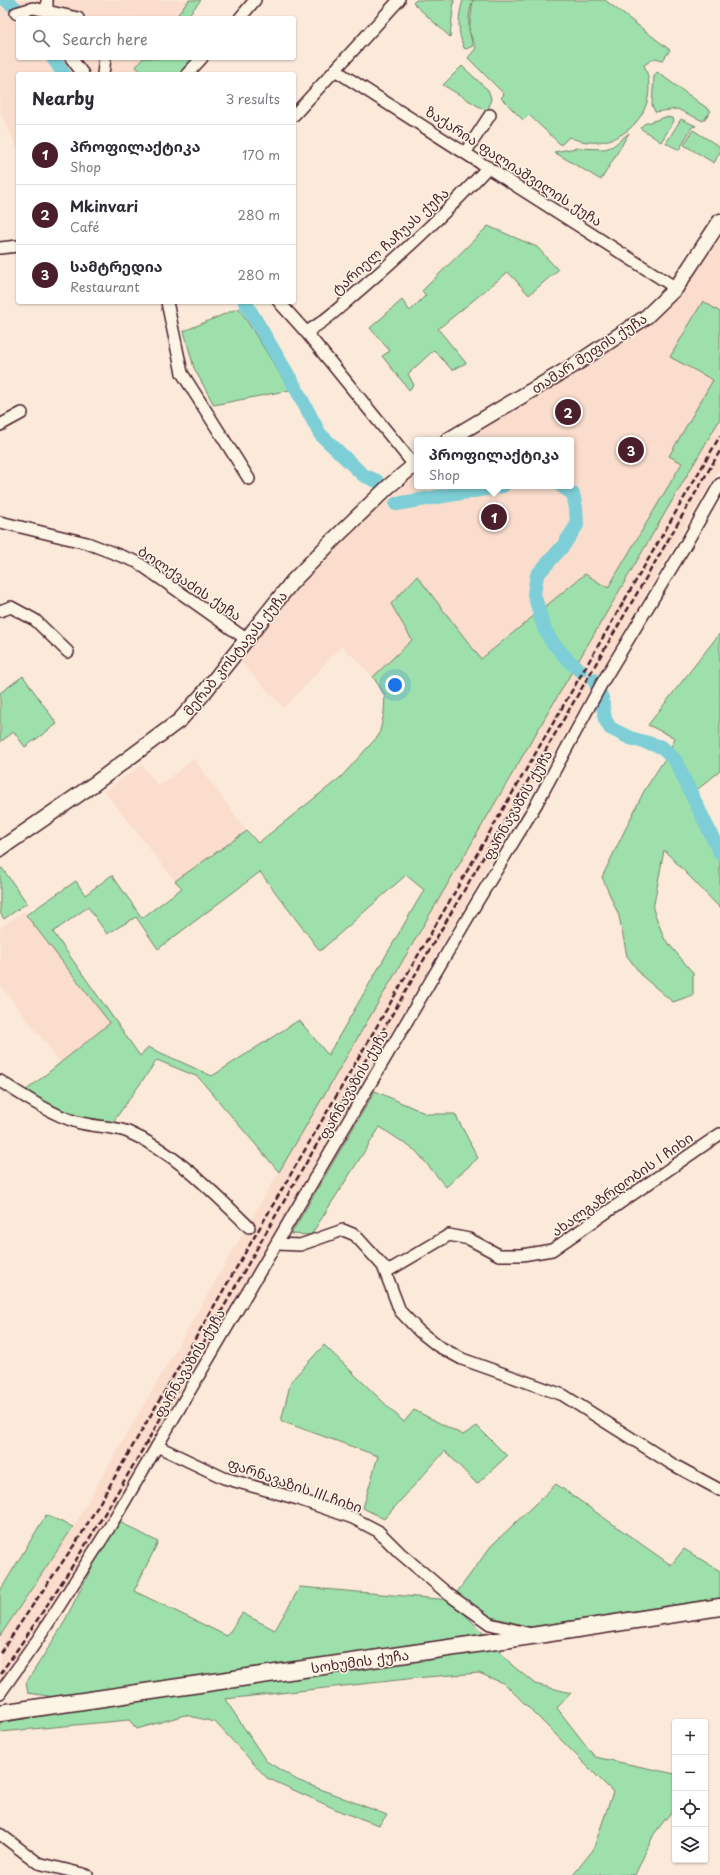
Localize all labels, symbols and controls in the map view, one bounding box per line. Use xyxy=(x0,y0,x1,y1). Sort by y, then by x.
search box xyxy=(16,16,296,60)
icon: search xyxy=(30,27,52,49)
text: Search here xyxy=(62,27,148,50)
text: Nearby xyxy=(32,85,94,111)
text: 3 results xyxy=(226,89,280,108)
street label: ზაქარია ფალიაშვილის ქუჩა xyxy=(421,101,607,231)
text: პროფილაქტიკა xyxy=(70,134,201,157)
text: 1 xyxy=(42,145,48,164)
text: 170 m xyxy=(242,145,280,164)
text: Shop xyxy=(70,157,101,176)
street label: ტარიელ ჩაჩუას ქუჩა xyxy=(327,182,453,300)
text: Mkinvari xyxy=(70,194,138,217)
text: 2 xyxy=(40,205,50,224)
text: 280 m xyxy=(238,205,280,224)
text: Café xyxy=(70,217,99,236)
text: სამტრედია xyxy=(70,254,163,277)
text: 3 xyxy=(41,265,49,284)
text: 280 m xyxy=(238,265,280,284)
text: Restaurant xyxy=(70,277,140,296)
street label: თამარ მეფის ქუჩა xyxy=(527,308,651,398)
pin: 2 xyxy=(555,397,581,427)
pin: 3 xyxy=(618,435,644,465)
popup xyxy=(414,437,574,489)
text: პროფილაქტიკა xyxy=(429,442,559,465)
text: Shop xyxy=(429,465,460,484)
pin: 1 xyxy=(481,502,507,532)
street label: ბოლქვაძის ქუჩა xyxy=(134,541,246,625)
street label: მერაბ კოსტავას ქუჩა xyxy=(178,586,292,720)
your location xyxy=(385,675,405,695)
street label: ფარნავაზის ქუჩა xyxy=(477,746,557,864)
street label: ფარნავაზის ქუჩა xyxy=(313,1025,393,1143)
street label: ახალგაზრდობის I ჩიხი xyxy=(547,1127,697,1241)
street label: ფარნავაზის ქუჩა xyxy=(148,1304,230,1422)
street label: ფარნავაზის III ჩიხი xyxy=(225,1452,365,1518)
street label: სოხუმის ქუჩა xyxy=(310,1644,410,1678)
map controls xyxy=(672,1719,708,1863)
button: + xyxy=(672,1719,708,1755)
button: − xyxy=(672,1755,708,1791)
button: locate xyxy=(672,1791,708,1827)
button: layers xyxy=(672,1827,708,1863)

